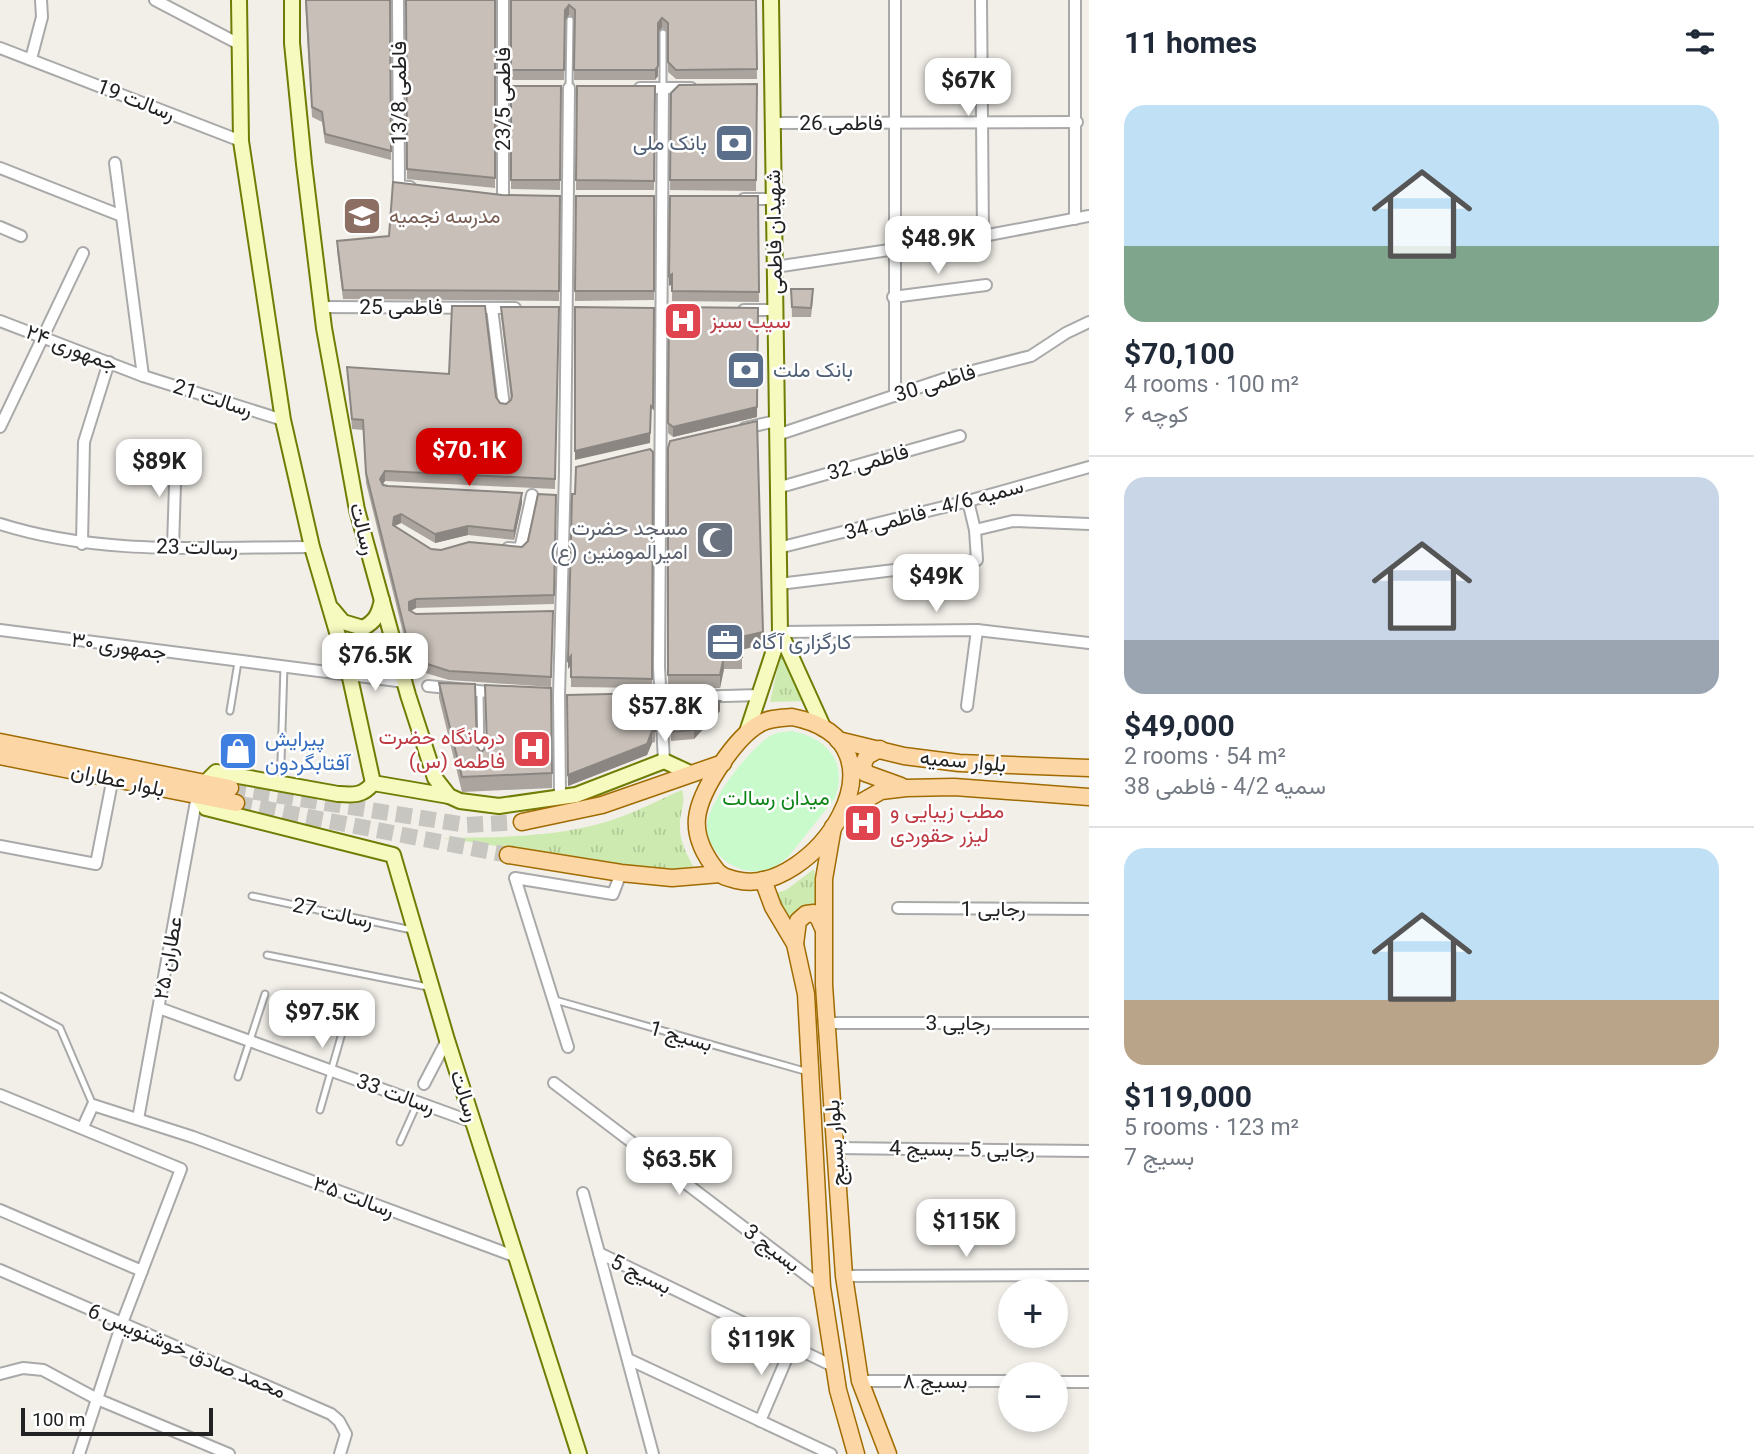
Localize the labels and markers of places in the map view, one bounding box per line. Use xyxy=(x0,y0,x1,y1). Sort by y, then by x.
pin: $67K xyxy=(927,58,1009,118)
bank icon: بانک ملی xyxy=(713,122,755,164)
place label: بانک ملی xyxy=(633,131,707,155)
school or university icon: مدرسه نجمیه xyxy=(341,195,383,237)
place label: مدرسه نجمیه xyxy=(389,204,500,229)
pin: $48.9K xyxy=(881,216,995,276)
hospital icon: سیب سبز xyxy=(662,300,704,342)
place label: سیب سبز xyxy=(709,309,791,334)
bank icon: بانک ملت xyxy=(725,349,767,391)
place label: بانک ملت xyxy=(773,358,853,382)
pin: $70.1K xyxy=(412,428,526,488)
pin: $89K xyxy=(118,440,200,499)
place label: مسجد حضرت امیرالمومنین (ع) xyxy=(550,516,688,566)
mosque icon: مسجد حضرت امیرالمومنین (ع) xyxy=(694,519,736,561)
pin: $49K xyxy=(895,554,977,614)
office icon: کارگزاری آگاه xyxy=(704,621,746,663)
place label: کارگزاری آگاه xyxy=(752,630,852,655)
pin: $76.5K xyxy=(318,634,432,693)
pin: $57.8K xyxy=(608,684,722,744)
place label: درمانگاه حضرت فاطمه (س) xyxy=(379,725,505,773)
place label: پیرایش آفتابگردون xyxy=(265,727,352,776)
hospital icon: درمانگاه حضرت فاطمه (س) xyxy=(511,728,553,770)
shop icon: پیرایش آفتابگردون xyxy=(217,730,259,772)
place label: مطب زیبایی و لیزر حقوردی xyxy=(890,799,1004,848)
hospital icon: مطب زیبایی و لیزر حقوردی xyxy=(842,802,884,844)
pin: $97.5K xyxy=(265,990,379,1050)
pin: $63.5K xyxy=(622,1138,736,1197)
pin: $115K xyxy=(917,1200,1015,1259)
pin: $119K xyxy=(712,1318,810,1377)

